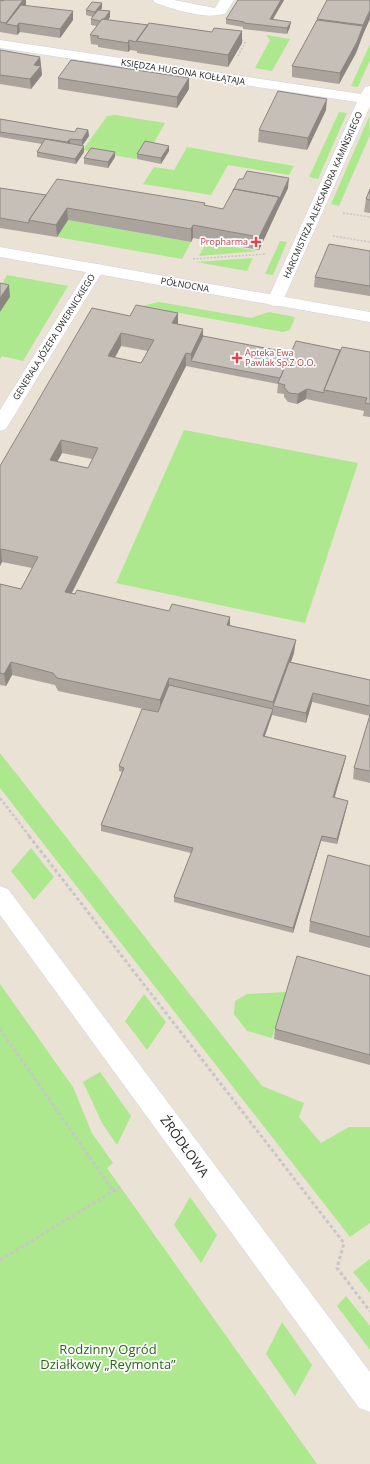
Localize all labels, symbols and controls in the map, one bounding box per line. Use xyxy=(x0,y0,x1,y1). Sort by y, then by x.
street label: KSIĘDZA HUGONA KOŁŁĄTAJA xyxy=(120,55,246,88)
street label: HARCMISTRZA ALEKSANDRA KAMIŃSKIEGO xyxy=(280,109,365,280)
place label: Propharma xyxy=(200,235,248,248)
marker: Propharma xyxy=(251,237,261,247)
street label: GENERAŁA JÓZEFA DWERNICKIEGO xyxy=(9,271,98,402)
street label: PÓŁNOCNA xyxy=(160,274,211,295)
place label: Apteka Ewa Pawlak Sp.Z O.O. xyxy=(245,346,316,369)
marker: Apteka Ewa Pawlak Sp.Z O.O. xyxy=(232,353,242,363)
street label: ŹRÓDŁOWA xyxy=(157,1112,214,1181)
park label: Rodzinny Ogród Działkowy „Reymonta” xyxy=(40,1340,176,1373)

